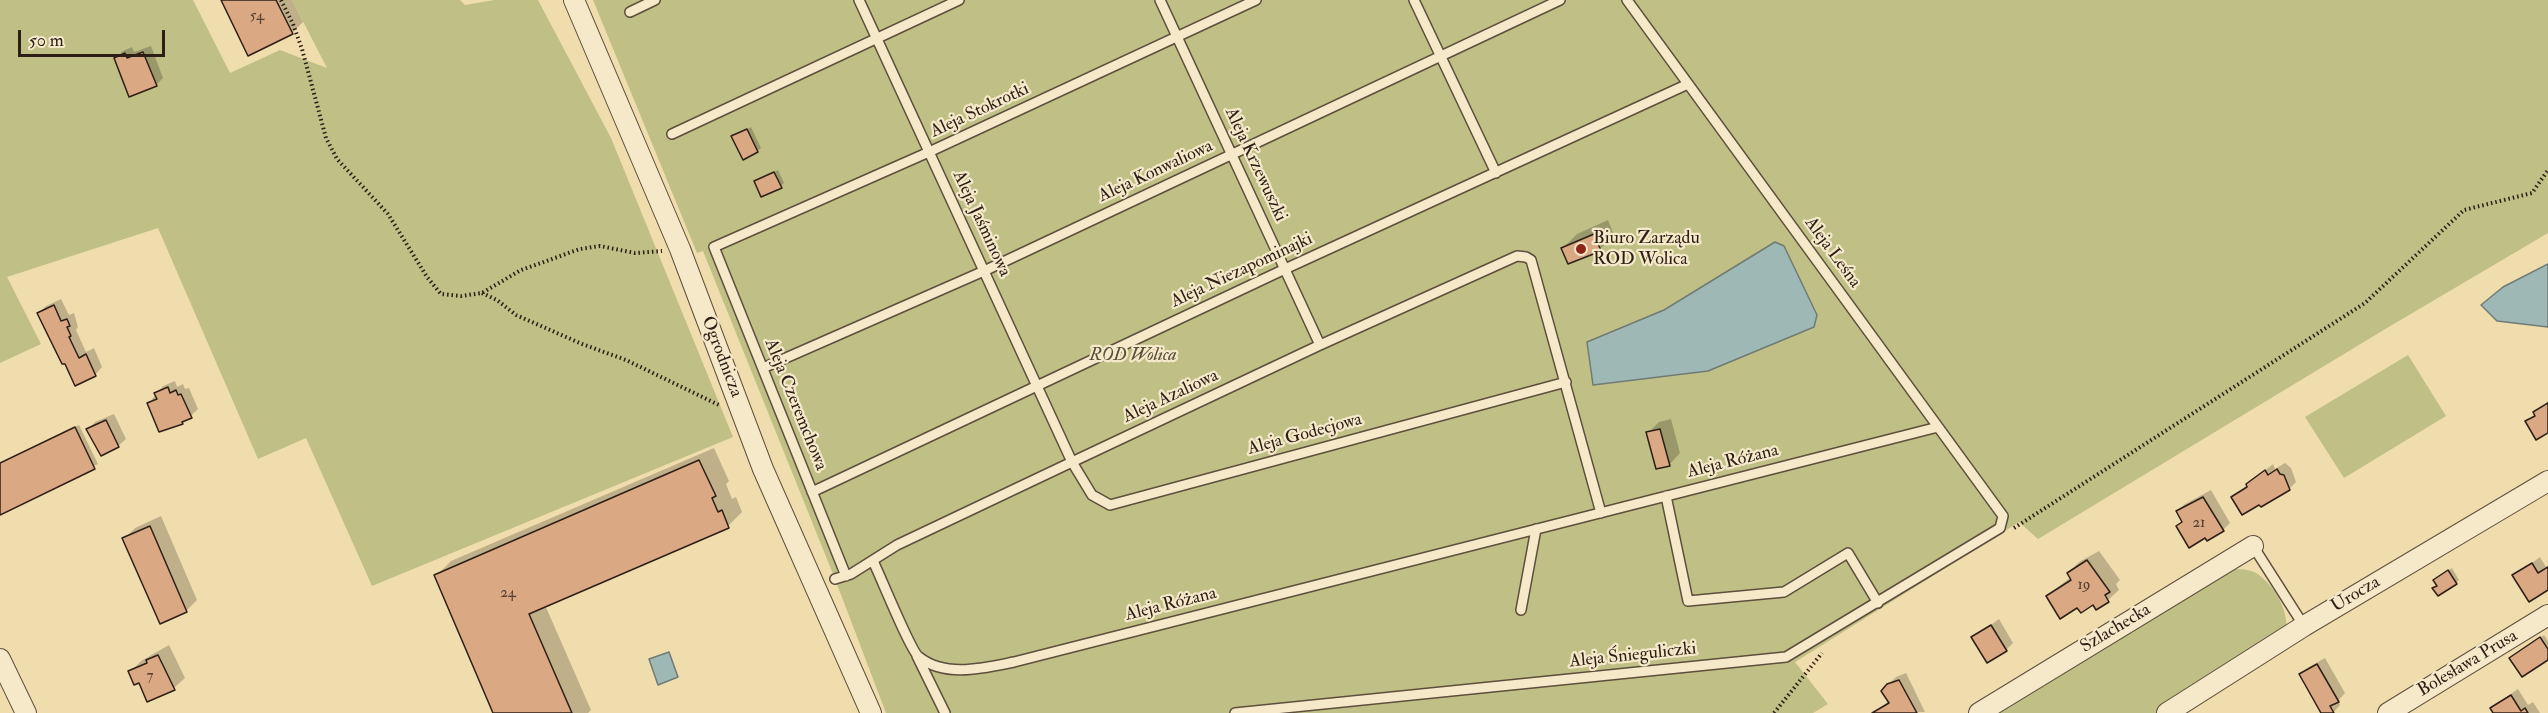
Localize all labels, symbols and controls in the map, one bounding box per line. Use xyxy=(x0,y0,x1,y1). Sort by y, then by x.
house number: 54 xyxy=(250,8,264,26)
scale bar xyxy=(21,18,168,56)
text: 50 m xyxy=(29,29,64,52)
street label: Aleja Stokrotki xyxy=(927,79,1033,143)
street label: Aleja Krzewuszki xyxy=(1219,105,1291,225)
street label: Aleja Konwaliowa xyxy=(1095,136,1217,208)
street label: Aleja Jaśminowa xyxy=(947,168,1015,280)
street label: Aleja Leśna xyxy=(1799,213,1865,293)
place label: Biuro Zarządu ROD Wolica xyxy=(1593,228,1700,270)
street label: Aleja Niezapominajki xyxy=(1168,229,1316,313)
marker: Biuro Zarządu ROD Wolica xyxy=(1574,242,1588,256)
street label: Ogrodnicza xyxy=(696,313,746,401)
street label: Aleja Czeremchowa xyxy=(759,336,831,474)
park label: ROD Wolica xyxy=(1089,345,1177,367)
street label: Aleja Azaliowa xyxy=(1120,366,1222,428)
street label: Aleja Godecjowa xyxy=(1245,409,1365,461)
street label: Aleja Różana xyxy=(1685,440,1781,484)
house number: 21 xyxy=(2193,515,2205,533)
street label: Urocza xyxy=(2328,572,2384,618)
house number: 19 xyxy=(2078,577,2090,595)
street label: Aleja Różana xyxy=(1123,583,1219,627)
house number: 24 xyxy=(500,585,516,603)
street label: Szlachecka xyxy=(2077,600,2155,658)
street label: Bolesława Prusa xyxy=(2414,626,2522,702)
street label: Aleja Śnieguliczki xyxy=(1569,639,1697,673)
house number: 7 xyxy=(147,668,153,686)

